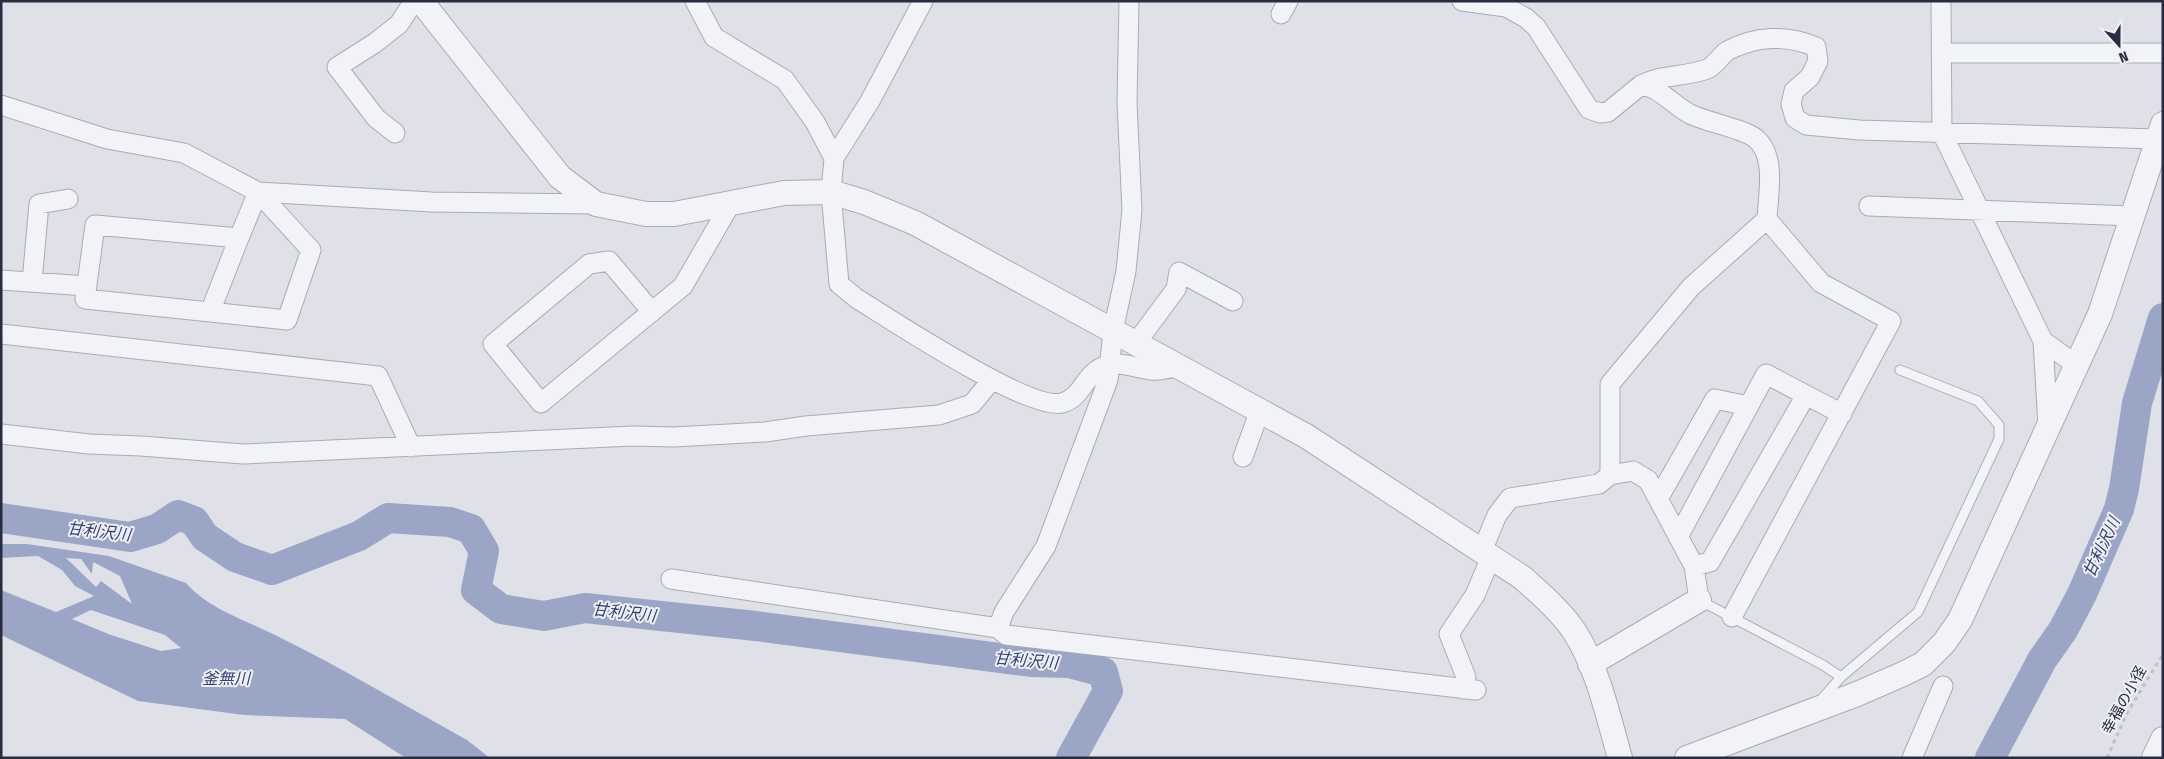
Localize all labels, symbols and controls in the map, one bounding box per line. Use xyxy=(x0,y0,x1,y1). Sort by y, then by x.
north arrow xyxy=(2094,20,2144,70)
text: N xyxy=(2117,47,2130,66)
water label: 甘利沢川 xyxy=(2079,512,2124,580)
water label: 甘利沢川 xyxy=(66,519,134,544)
water label: 甘利沢川 xyxy=(591,600,659,625)
water label: 甘利沢川 xyxy=(993,648,1061,673)
street label: 幸福の小径 xyxy=(2098,663,2150,737)
water label: 釜無川 xyxy=(202,669,252,688)

